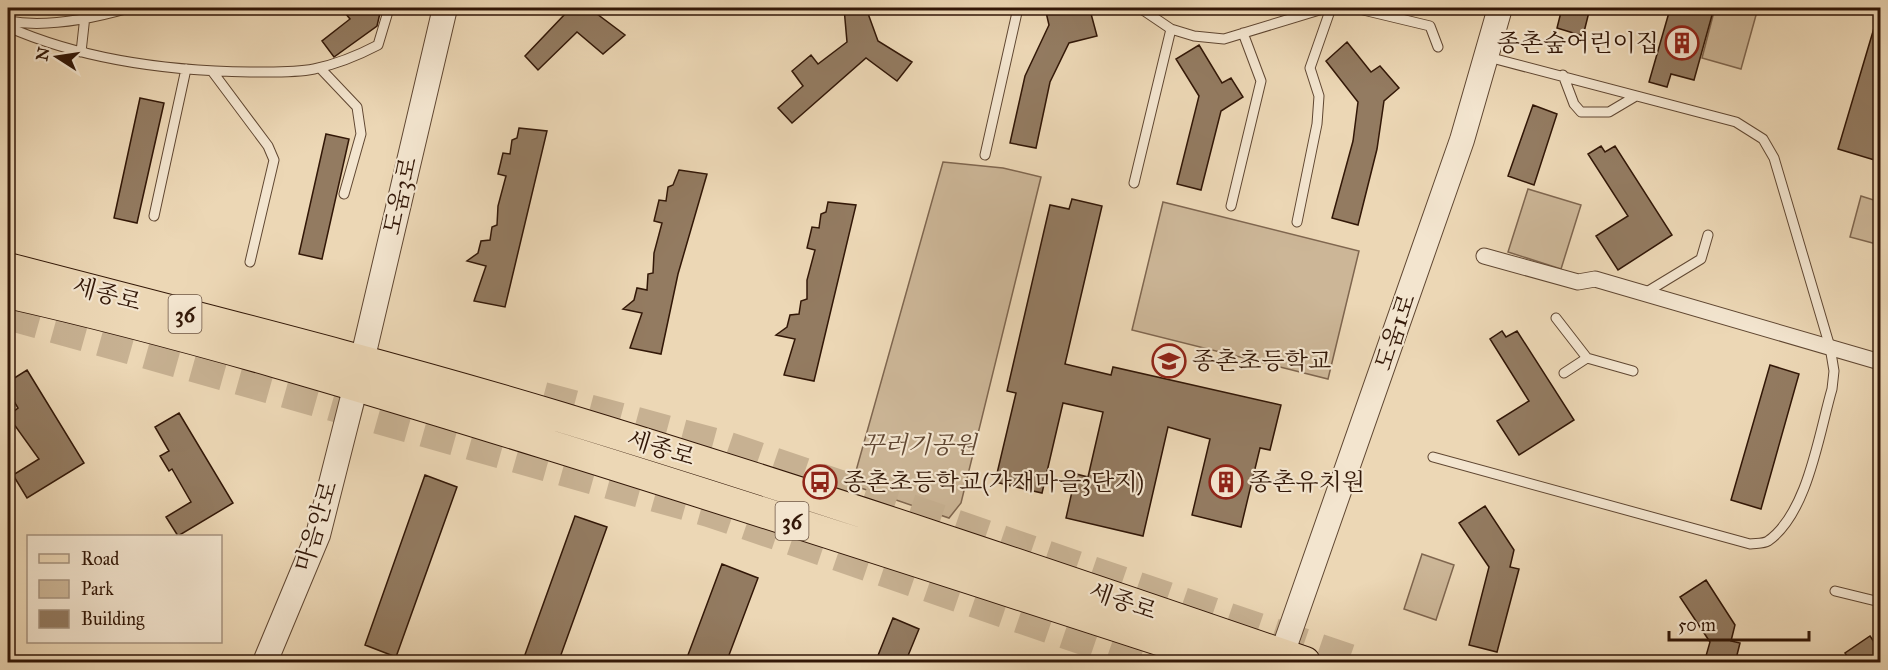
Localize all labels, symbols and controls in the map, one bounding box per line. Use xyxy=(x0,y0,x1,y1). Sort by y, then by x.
building icon: 종촌숲어린이집 xyxy=(1664,25,1700,61)
north arrow xyxy=(27,27,87,87)
place label: 종촌숲어린이집 xyxy=(1497,28,1659,58)
text: N xyxy=(32,45,54,63)
street label: 도움3로 xyxy=(376,154,424,238)
street label: 세종로 xyxy=(70,271,144,317)
street label: 도움1로 xyxy=(1368,290,1422,374)
road number: 36 xyxy=(168,295,201,333)
school or university icon: 종촌초등학교 xyxy=(1151,343,1187,379)
place label: 종촌초등학교 xyxy=(1192,346,1331,376)
street label: 세종로 xyxy=(623,423,699,473)
park label: 꾸러기공원 xyxy=(861,430,979,460)
bus stop icon: 종촌초등학교(가재마을3단지) xyxy=(802,464,838,500)
building icon: 종촌유치원 xyxy=(1208,464,1244,500)
place label: 종촌초등학교(가재마을3단지) xyxy=(843,467,1144,497)
place label: 종촌유치원 xyxy=(1249,467,1365,497)
street label: 마음안로 xyxy=(288,477,344,575)
road number: 36 xyxy=(776,502,808,540)
legend xyxy=(27,535,222,643)
text: Road xyxy=(81,548,119,570)
street label: 세종로 xyxy=(1085,575,1161,627)
text: Park xyxy=(81,578,114,600)
scale bar xyxy=(1669,604,1808,642)
text: Building xyxy=(81,608,145,631)
text: 50 m xyxy=(1678,614,1716,636)

